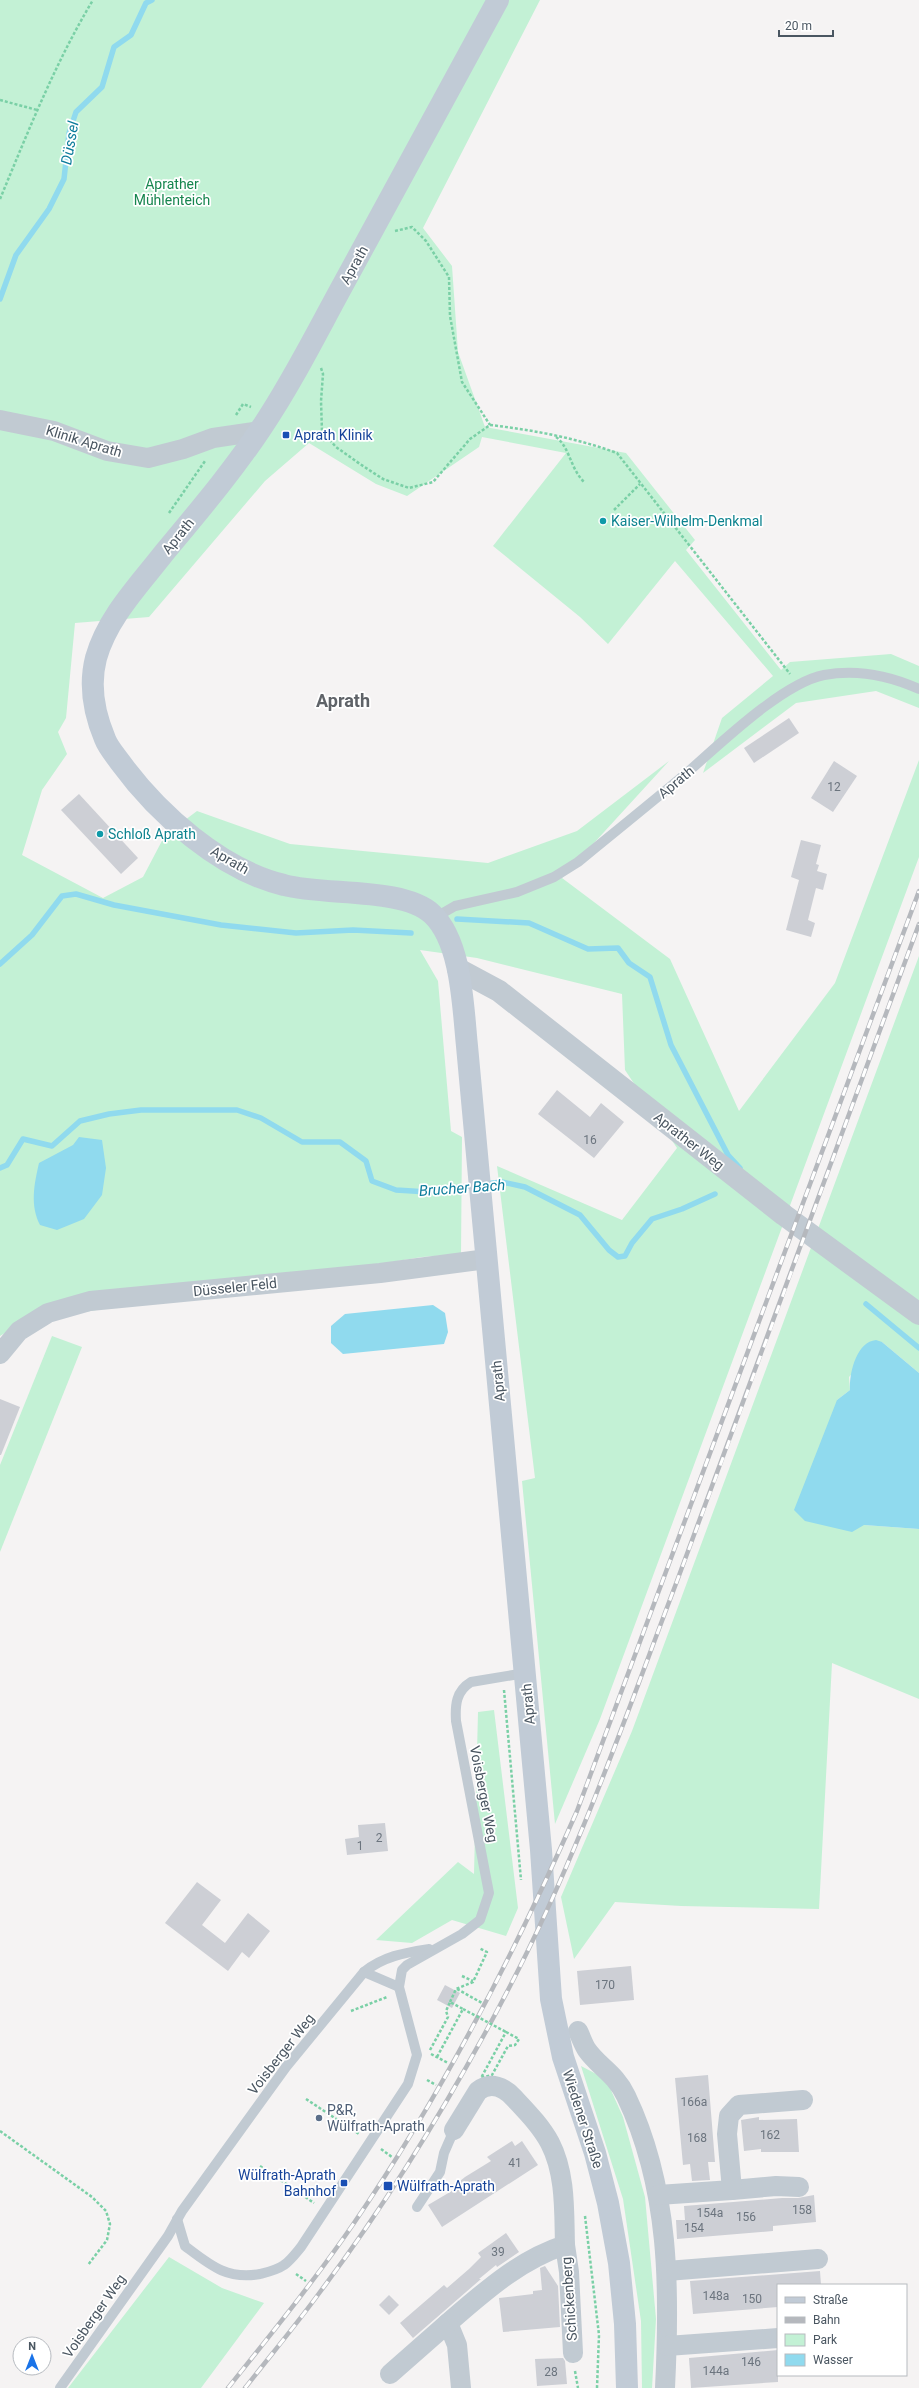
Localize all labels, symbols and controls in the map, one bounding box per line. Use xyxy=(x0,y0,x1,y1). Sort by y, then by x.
scale bar xyxy=(779,12,833,38)
text: 20 m xyxy=(785,19,812,33)
water label: Düssel xyxy=(57,119,83,166)
park label: Aprather Mühlenteich xyxy=(134,176,210,208)
street label: Aprath xyxy=(337,243,371,287)
street label: Klinik Aprath xyxy=(44,422,124,460)
place label: Aprath Klinik xyxy=(294,427,374,443)
marker: Aprath Klinik xyxy=(281,430,291,440)
place label: Kaiser-Wilhelm-Denkmal xyxy=(611,513,763,529)
street label: Aprath xyxy=(159,515,197,557)
marker: Kaiser-Wilhelm-Denkmal xyxy=(598,516,608,526)
district label: Aprath xyxy=(316,690,370,711)
street label: Aprath xyxy=(655,763,697,801)
house number: 12 xyxy=(827,780,841,794)
place label: Schloß Aprath xyxy=(108,826,196,842)
marker: Schloß Aprath xyxy=(95,829,105,839)
street label: Aprath xyxy=(208,843,252,877)
street label: Aprather Weg xyxy=(651,1109,727,1173)
house number: 16 xyxy=(583,1133,597,1147)
water label: Brucher Bach xyxy=(418,1176,506,1200)
street label: Düsseler Feld xyxy=(192,1275,278,1299)
street label: Aprath xyxy=(488,1360,508,1402)
street label: Aprath xyxy=(518,1683,538,1725)
street label: Voisberger Weg xyxy=(467,1744,501,1844)
house number: 2 xyxy=(376,1831,383,1845)
house number: 1 xyxy=(357,1839,363,1853)
house number: 170 xyxy=(595,1978,615,1992)
street label: Voisberger Weg xyxy=(244,2010,318,2098)
street label: Wiedener Straße xyxy=(560,2068,606,2170)
house number: 166a xyxy=(681,2095,707,2109)
place label: P&R, Wülfrath-Aprath xyxy=(327,2102,425,2134)
marker: P&R, Wülfrath-Aprath xyxy=(314,2113,324,2123)
house number: 162 xyxy=(760,2128,780,2142)
house number: 168 xyxy=(687,2131,707,2145)
house number: 41 xyxy=(508,2156,522,2170)
place label: Wülfrath-Aprath Bahnhof xyxy=(238,2167,336,2199)
marker: Wülfrath-Aprath Bahnhof xyxy=(339,2178,349,2188)
place label: Wülfrath-Aprath xyxy=(397,2178,495,2194)
marker: Wülfrath-Aprath xyxy=(382,2180,394,2192)
house number: 158 xyxy=(792,2203,812,2217)
house number: 154a xyxy=(697,2206,723,2220)
house number: 156 xyxy=(736,2210,756,2224)
house number: 154 xyxy=(684,2221,704,2235)
house number: 39 xyxy=(491,2245,505,2259)
street label: Schickenberg xyxy=(558,2257,580,2341)
street label: Voisberger Weg xyxy=(59,2271,129,2361)
legend xyxy=(777,2284,907,2376)
house number: 148a xyxy=(703,2289,729,2303)
house number: 150 xyxy=(742,2292,762,2306)
text: Straße xyxy=(813,2293,848,2307)
text: Bahn xyxy=(813,2313,840,2327)
text: Park xyxy=(813,2333,838,2347)
north arrow xyxy=(12,2336,52,2376)
text: N xyxy=(28,2340,36,2353)
text: Wasser xyxy=(813,2353,853,2367)
house number: 146 xyxy=(741,2355,761,2369)
house number: 144a xyxy=(703,2364,729,2378)
house number: 28 xyxy=(544,2365,558,2379)

